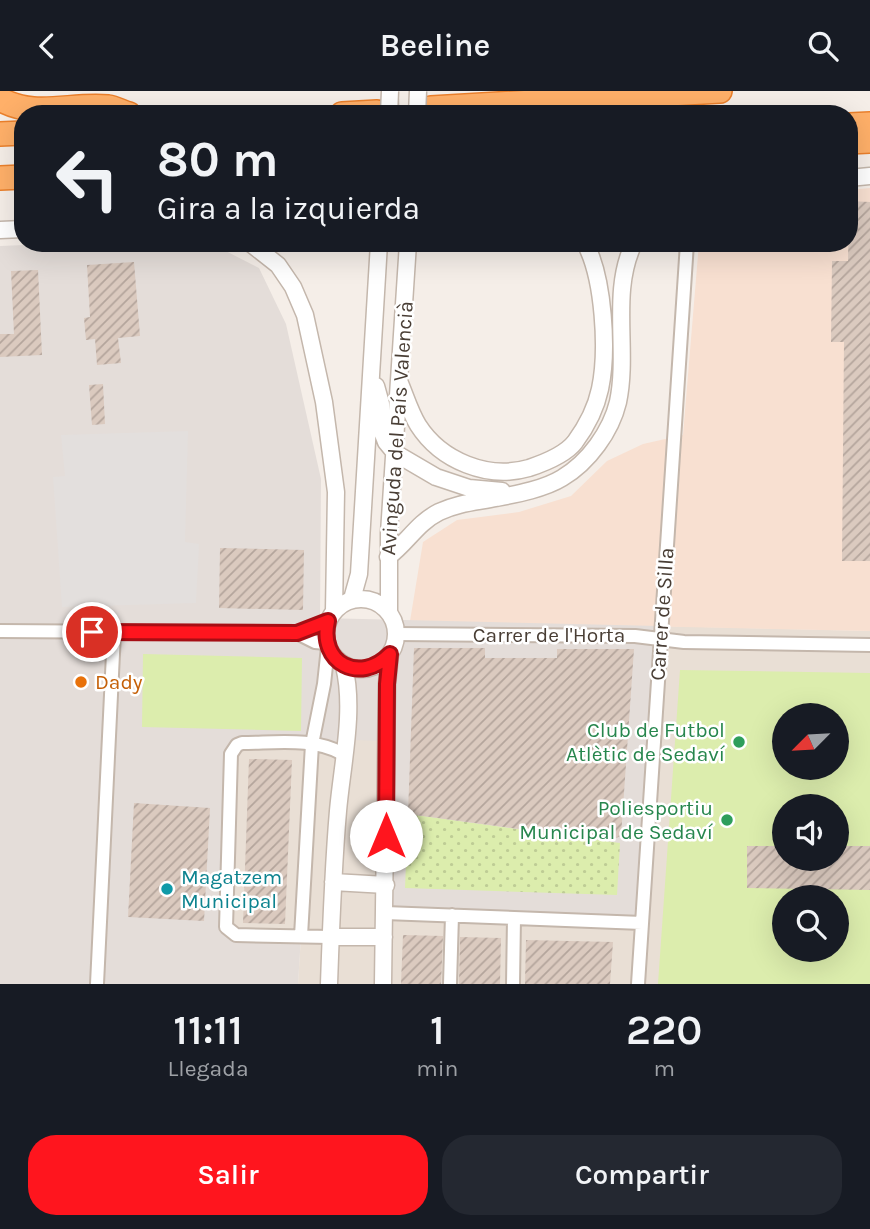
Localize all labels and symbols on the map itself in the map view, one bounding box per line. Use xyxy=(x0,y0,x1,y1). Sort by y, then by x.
street label: Avinguda del País Valencià xyxy=(376,300,418,556)
street label: Carrer de Silla xyxy=(645,547,679,681)
pin xyxy=(62,602,122,662)
street label: Carrer de l'Horta xyxy=(473,623,625,647)
place label: Dady xyxy=(95,670,143,694)
marker: Dady xyxy=(73,674,89,690)
north arrow xyxy=(772,703,849,781)
place label: Club de Futbol Atlètic de Sedaví xyxy=(566,718,726,766)
marker: Club de Futbol Atlètic de Sedaví xyxy=(731,734,747,750)
place label: Poliesportiu Municipal de Sedaví xyxy=(519,796,714,844)
position arrow xyxy=(349,799,423,873)
marker: Poliesportiu Municipal de Sedaví xyxy=(719,812,735,828)
place label: Magatzem Municipal xyxy=(181,865,282,913)
marker: Magatzem Municipal xyxy=(159,881,175,897)

